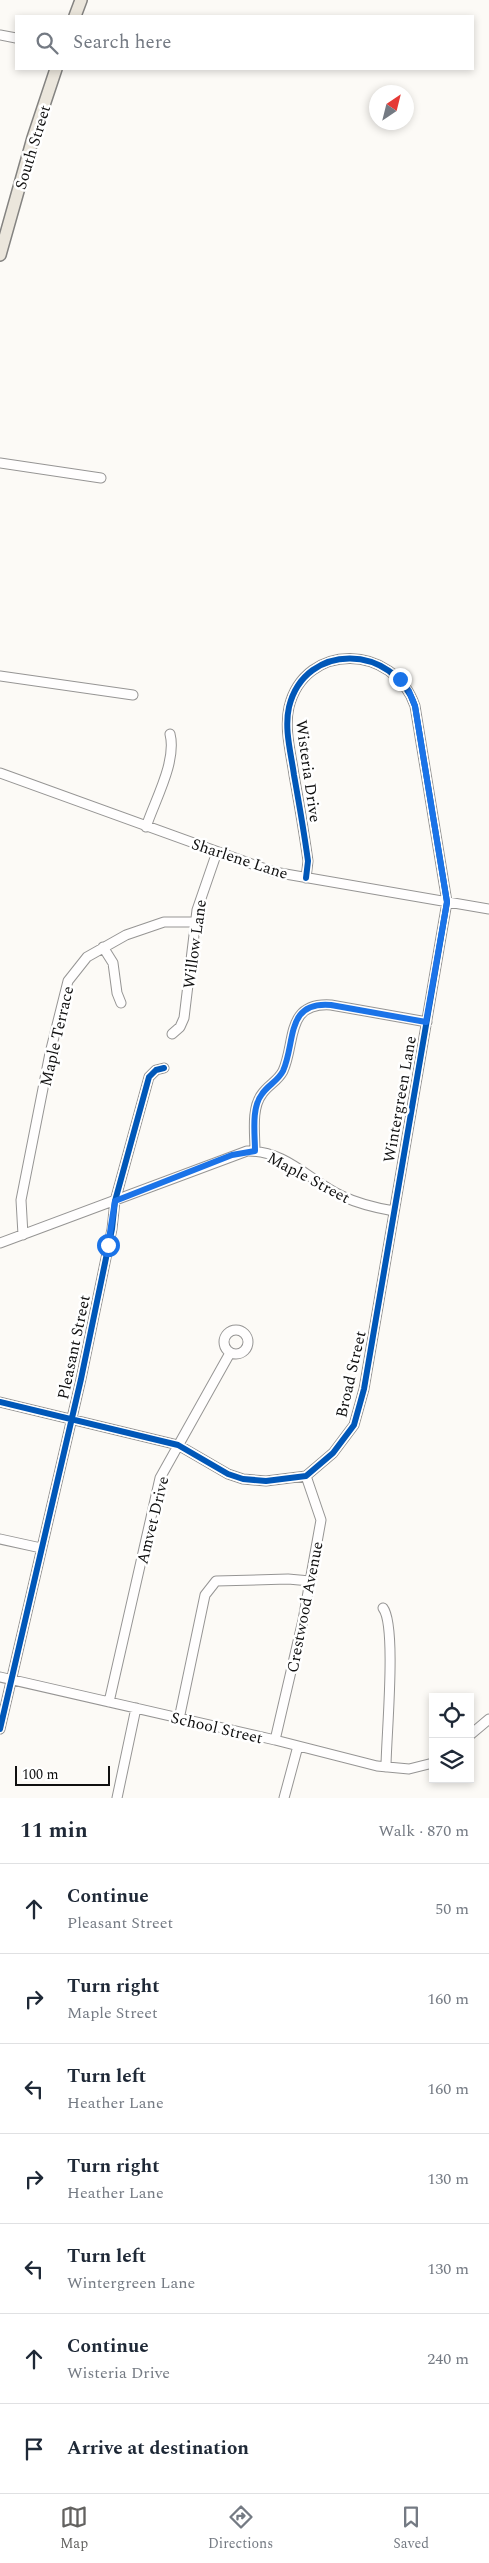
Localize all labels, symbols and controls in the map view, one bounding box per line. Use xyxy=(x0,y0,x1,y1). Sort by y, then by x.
search box xyxy=(15,15,474,70)
text: Search here xyxy=(73,28,172,57)
icon: search xyxy=(33,29,61,57)
north arrow xyxy=(369,85,414,130)
street label: South Street xyxy=(9,102,57,193)
route end xyxy=(389,668,412,691)
street label: Wisteria Drive xyxy=(289,718,327,824)
street label: Sharlene Lane xyxy=(188,832,291,886)
street label: Willow Lane xyxy=(177,898,213,990)
street label: Maple Terrace xyxy=(34,984,80,1089)
street label: Wintergreen Lane xyxy=(377,1034,423,1164)
street label: Maple Street xyxy=(263,1146,354,1210)
route start xyxy=(97,1234,120,1257)
street label: Pleasant Street xyxy=(51,1292,97,1402)
street label: Broad Street xyxy=(329,1328,373,1420)
street label: Amvet Drive xyxy=(130,1474,175,1567)
street label: Crestwood Avenue xyxy=(280,1539,329,1675)
map controls xyxy=(429,1693,474,1783)
button: locate xyxy=(429,1693,474,1738)
street label: School Street xyxy=(168,1706,266,1750)
button: layers xyxy=(429,1738,474,1783)
scale bar xyxy=(15,1763,110,1786)
text: 100 m xyxy=(22,1764,59,1785)
text: 11 min xyxy=(20,1815,88,1847)
text: Walk · 870 m xyxy=(378,1819,469,1843)
text: Continue xyxy=(67,1882,149,1911)
icon: ahead xyxy=(20,1895,48,1923)
text: 50 m xyxy=(435,1897,469,1921)
text: Pleasant Street xyxy=(67,1911,173,1935)
text: Turn right xyxy=(67,1972,160,2001)
icon: right xyxy=(20,1985,48,2013)
text: 160 m xyxy=(427,1987,469,2011)
text: Maple Street xyxy=(67,2001,158,2025)
text: Turn left xyxy=(67,2062,146,2091)
icon: left xyxy=(20,2075,48,2103)
text: 160 m xyxy=(427,2077,469,2101)
text: Heather Lane xyxy=(67,2091,164,2115)
text: Turn right xyxy=(67,2152,160,2181)
icon: right xyxy=(20,2165,48,2193)
text: 130 m xyxy=(427,2167,469,2191)
text: Heather Lane xyxy=(67,2181,164,2205)
text: Turn left xyxy=(67,2242,146,2271)
icon: left xyxy=(20,2255,48,2283)
text: 130 m xyxy=(427,2257,469,2281)
text: Wintergreen Lane xyxy=(67,2271,195,2295)
text: Continue xyxy=(67,2332,149,2361)
icon: ahead xyxy=(20,2345,48,2373)
text: 240 m xyxy=(427,2347,469,2371)
text: Wisteria Drive xyxy=(67,2361,170,2385)
text: Arrive at destination xyxy=(67,2434,249,2463)
icon: arrive xyxy=(20,2435,48,2463)
tab: Map xyxy=(60,2503,88,2554)
tab: Directions xyxy=(208,2503,273,2554)
tab: Saved xyxy=(393,2503,429,2554)

